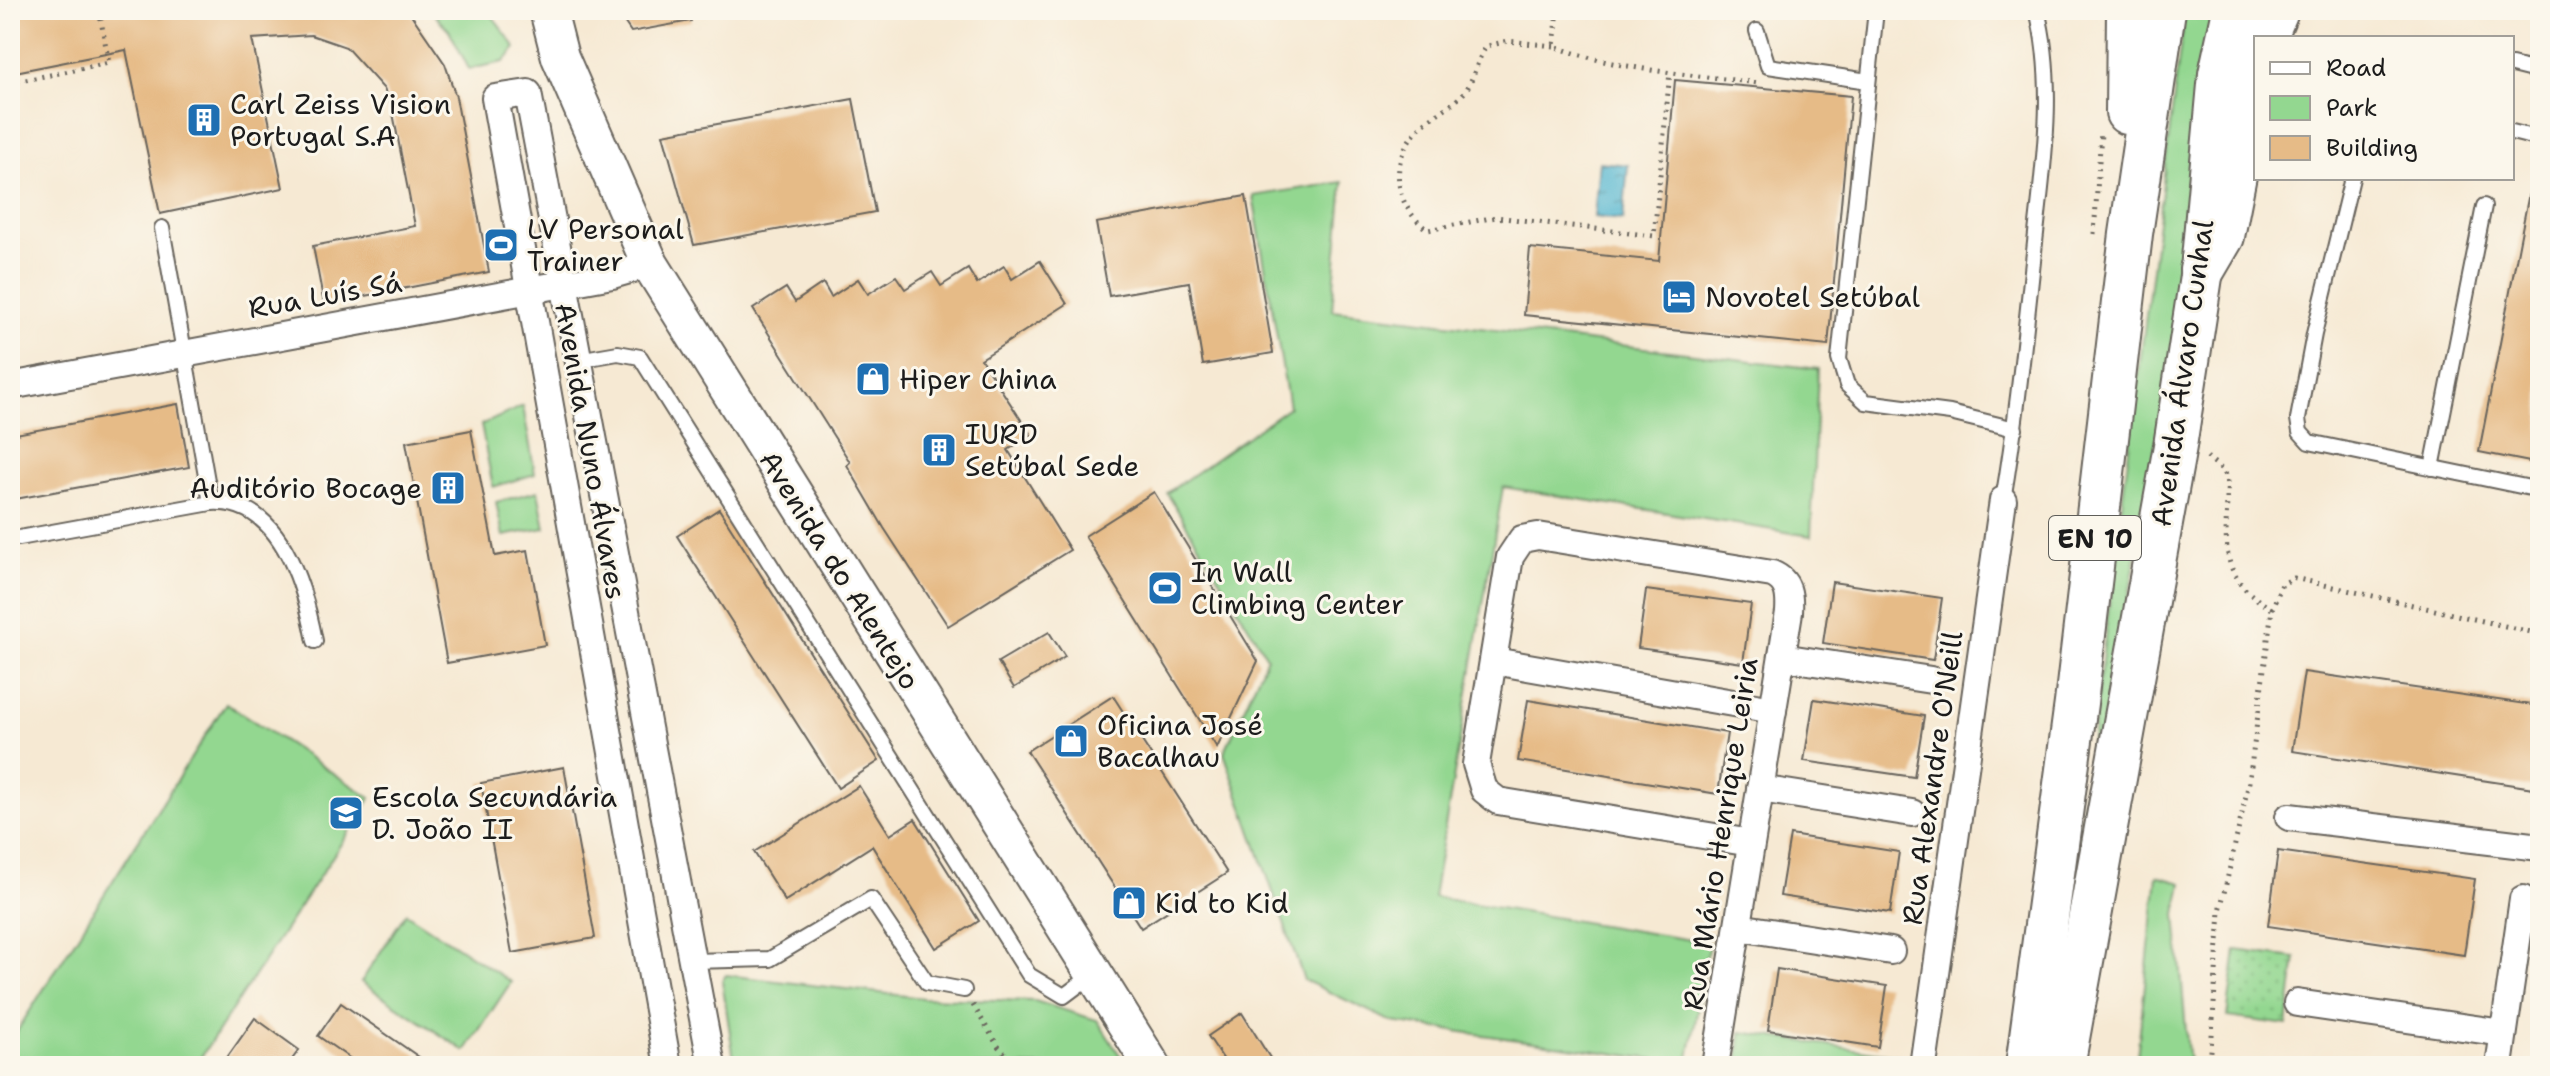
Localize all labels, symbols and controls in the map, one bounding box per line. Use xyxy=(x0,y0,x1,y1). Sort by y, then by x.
legend xyxy=(2254,36,2514,180)
text: Road xyxy=(2326,52,2386,84)
place label: Carl Zeiss Vision Portugal S.A xyxy=(230,85,451,155)
text: Park xyxy=(2326,92,2378,124)
building icon: Carl Zeiss Vision Portugal S.A xyxy=(185,101,223,139)
text: Building xyxy=(2326,132,2418,164)
place label: LV Personal Trainer xyxy=(527,210,684,280)
street label: Avenida Álvaro Cunhal xyxy=(2142,217,2222,529)
sports icon: LV Personal Trainer xyxy=(482,226,520,264)
street label: Rua Luís Sá xyxy=(245,263,405,327)
hotel icon: Novotel Setúbal xyxy=(1660,278,1698,316)
place label: Novotel Setúbal xyxy=(1705,278,1920,316)
street label: Avenida Nuno Álvares xyxy=(546,300,636,602)
shop icon: Hiper China xyxy=(854,360,892,398)
place label: Hiper China xyxy=(899,360,1057,398)
place label: IURD Setúbal Sede xyxy=(965,415,1139,485)
building icon: IURD Setúbal Sede xyxy=(920,431,958,469)
street label: Avenida do Alentejo xyxy=(751,443,929,697)
place label: Auditório Bocage xyxy=(189,469,422,507)
building icon: Auditório Bocage xyxy=(429,469,467,507)
road number: EN 10 xyxy=(2049,516,2141,560)
place label: In Wall Climbing Center xyxy=(1191,553,1404,623)
sports icon: In Wall Climbing Center xyxy=(1146,569,1184,607)
street label: Rua Alexandre O'Neill xyxy=(1893,628,1972,927)
street label: Rua Mário Henrique Leiria xyxy=(1673,655,1767,1013)
place label: Oficina José Bacalhau xyxy=(1097,706,1263,776)
shop icon: Oficina José Bacalhau xyxy=(1052,722,1090,760)
place label: Escola Secundária D. João II xyxy=(372,778,617,848)
school or university icon: Escola Secundária D. João II xyxy=(327,794,365,832)
shop icon: Kid to Kid xyxy=(1110,884,1148,922)
place label: Kid to Kid xyxy=(1155,884,1288,922)

